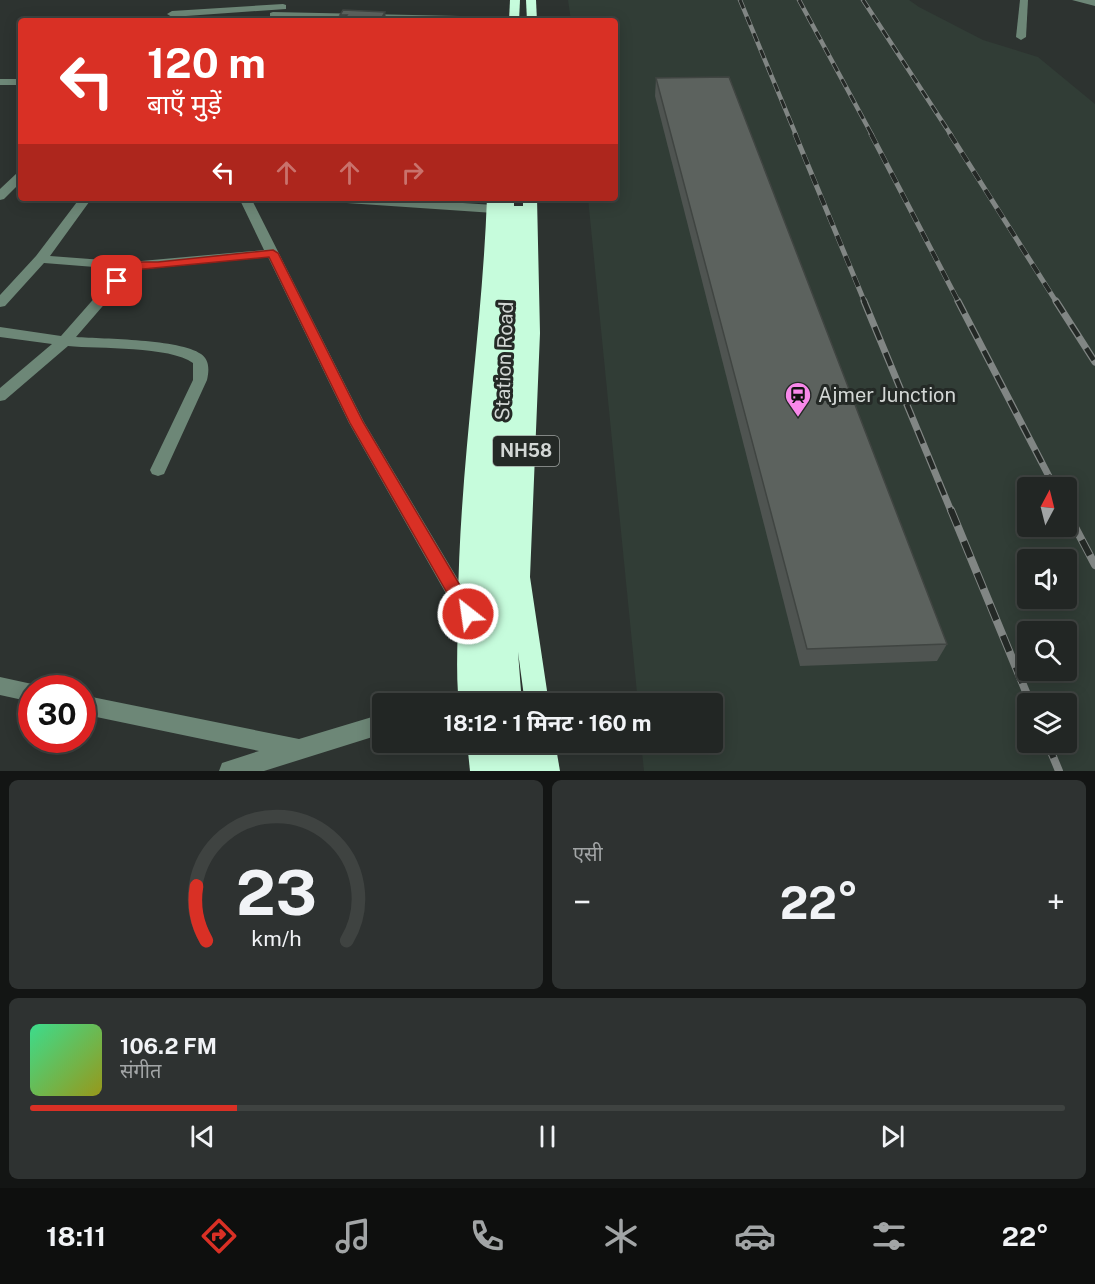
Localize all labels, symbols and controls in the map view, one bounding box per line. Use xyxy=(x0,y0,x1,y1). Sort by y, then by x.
text: 120 m xyxy=(147,38,266,87)
icon: left xyxy=(48,42,126,120)
text: बाएँ मुड़ें xyxy=(147,88,222,120)
icon: left xyxy=(207,156,240,189)
icon: ahead xyxy=(270,156,303,189)
icon: ahead xyxy=(333,156,366,189)
icon: right xyxy=(396,156,429,189)
pin xyxy=(91,255,142,306)
icon: arrive xyxy=(100,264,133,297)
street label: Station Road xyxy=(490,301,518,421)
station icon: Ajmer Junction xyxy=(783,380,813,418)
place label: Ajmer Junction xyxy=(818,383,956,407)
road number: NH58 xyxy=(493,436,559,466)
north arrow xyxy=(1017,477,1077,537)
map controls xyxy=(1017,477,1077,753)
button: sound xyxy=(1017,549,1077,609)
position arrow xyxy=(436,582,500,646)
button: search xyxy=(1017,621,1077,681)
speed limit sign: 30 xyxy=(18,675,96,753)
button: layers xyxy=(1017,693,1077,753)
text: 18:12 · 1 मिनट · 160 m xyxy=(444,710,651,736)
text: एसी xyxy=(573,842,603,866)
text: 23 xyxy=(235,856,317,929)
text: 22° xyxy=(780,876,858,929)
text: − xyxy=(573,883,591,921)
text: + xyxy=(1047,883,1065,921)
text: km/h xyxy=(251,927,301,952)
text: 106.2 FM xyxy=(120,1033,217,1059)
text: संगीत xyxy=(120,1059,161,1083)
icon: previous xyxy=(186,1120,219,1153)
icon: pause xyxy=(531,1120,564,1153)
icon: next xyxy=(876,1120,909,1153)
icon: directions xyxy=(198,1215,240,1257)
icon: music xyxy=(332,1215,374,1257)
icon: phone xyxy=(466,1215,508,1257)
icon: climate xyxy=(600,1215,642,1257)
icon: car xyxy=(734,1215,776,1257)
icon: filters xyxy=(868,1215,910,1257)
text: 18:11 xyxy=(46,1220,106,1252)
text: 22° xyxy=(1002,1220,1049,1252)

